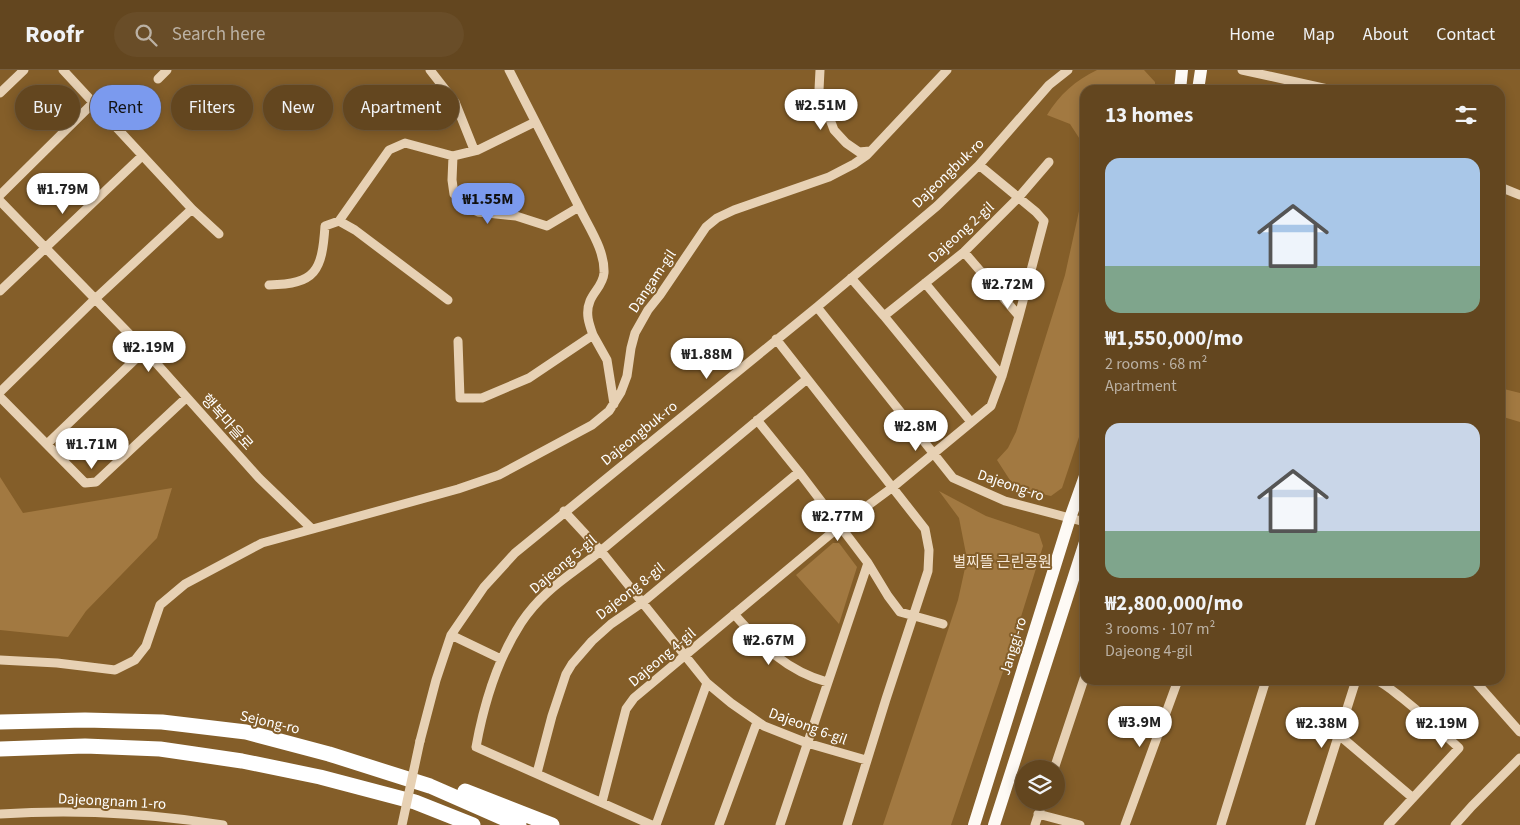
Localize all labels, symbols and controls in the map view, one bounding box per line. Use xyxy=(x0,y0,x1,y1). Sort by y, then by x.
search box xyxy=(114,12,464,57)
text: Roofr xyxy=(25,17,84,52)
icon: search xyxy=(132,21,160,49)
text: Search here xyxy=(172,21,265,48)
text: Home xyxy=(1229,22,1275,47)
text: Map xyxy=(1303,22,1335,47)
text: About xyxy=(1363,22,1408,47)
text: Contact xyxy=(1436,22,1495,47)
chip: Buy xyxy=(15,85,80,130)
chip: Rent xyxy=(90,85,161,130)
chip: Filters xyxy=(171,85,253,130)
chip: New xyxy=(263,85,333,130)
chip: Apartment xyxy=(343,85,459,130)
pin: ₩2.51M xyxy=(780,88,862,131)
text: ₩2.51M xyxy=(796,94,846,116)
text: 13 homes xyxy=(1105,100,1193,130)
icon: filters xyxy=(1452,101,1480,129)
street label: Dajeongbuk-ro xyxy=(908,134,989,213)
pin: ₩1.79M xyxy=(22,172,104,215)
text: ₩1.79M xyxy=(38,178,88,200)
pin: ₩1.55M xyxy=(447,182,529,225)
text: ₩1.55M xyxy=(463,188,513,210)
icon: home xyxy=(1248,191,1338,281)
street label: Dajeong 2-gil xyxy=(924,197,999,268)
street label: Dangam-gil xyxy=(624,245,681,317)
pin: ₩2.72M xyxy=(967,268,1049,310)
text: ₩2.72M xyxy=(983,273,1033,295)
text: ₩1,550,000/mo xyxy=(1105,323,1243,353)
pin: ₩2.19M xyxy=(108,330,190,373)
text: ₩2.19M xyxy=(124,336,174,358)
pin: ₩1.88M xyxy=(666,338,748,380)
text: ₩1.88M xyxy=(682,343,732,365)
text: 2 rooms · 68 m² xyxy=(1105,353,1207,375)
text: Apartment xyxy=(1105,375,1177,397)
street label: 행복마을로 xyxy=(196,390,258,455)
street label: Dajeongbuk-ro xyxy=(597,396,682,471)
pin: ₩2.8M xyxy=(881,410,951,452)
text: ₩2.8M xyxy=(895,415,937,437)
pin: ₩1.71M xyxy=(51,428,133,470)
text: ₩1.71M xyxy=(67,433,117,455)
icon: home xyxy=(1248,456,1338,546)
street label: Dajeong-ro xyxy=(974,464,1047,507)
pin: ₩2.77M xyxy=(797,500,879,542)
text: ₩2.77M xyxy=(813,505,863,527)
street label: Dajeong 5-gil xyxy=(525,530,602,599)
park label: 별찌뜰 근린공원 xyxy=(952,552,1052,573)
street label: Dajeong 8-gil xyxy=(592,558,669,625)
text: ₩2,800,000/mo xyxy=(1105,588,1243,618)
street label: Janggi-ro xyxy=(995,615,1032,678)
text: 3 rooms · 107 m² xyxy=(1105,618,1215,640)
street label: Dajeong 4-gil xyxy=(624,623,701,692)
pin: ₩2.67M xyxy=(728,624,810,666)
text: ₩2.67M xyxy=(744,629,794,651)
text: Dajeong 4-gil xyxy=(1105,640,1193,662)
street label: Dajeong 6-gil xyxy=(766,703,850,750)
street label: Sejong-ro xyxy=(238,705,302,740)
pin: ₩3.9M xyxy=(1105,706,1175,748)
pin: ₩2.38M xyxy=(1281,706,1363,749)
pin: ₩2.19M xyxy=(1401,706,1483,749)
text: ₩3.9M xyxy=(1119,711,1161,733)
text: ₩2.38M xyxy=(1297,712,1347,734)
text: ₩2.19M xyxy=(1417,712,1467,734)
map controls xyxy=(1015,760,1065,810)
button: layers xyxy=(1015,760,1065,810)
street label: Dajeongnam 1-ro xyxy=(57,788,167,815)

